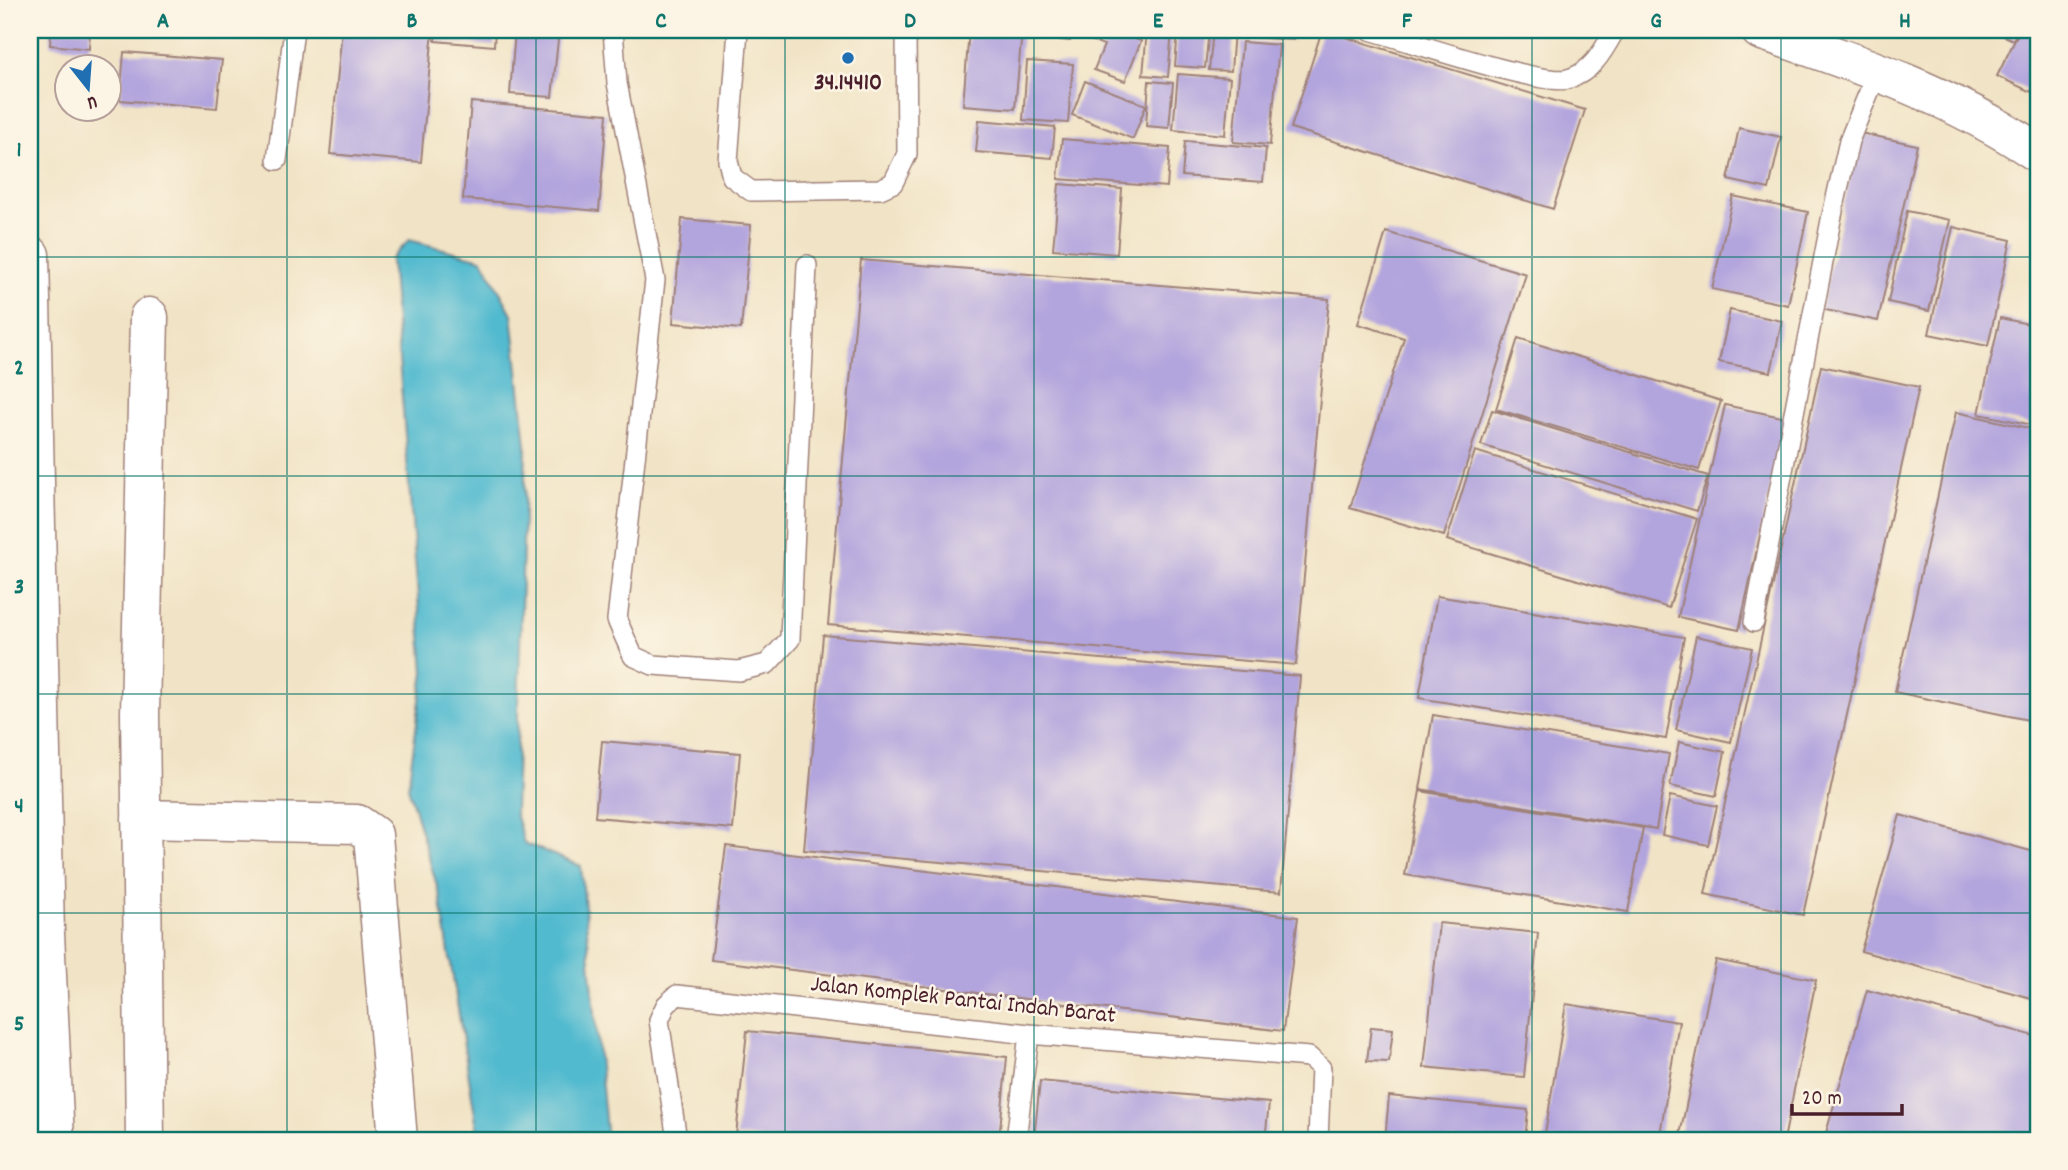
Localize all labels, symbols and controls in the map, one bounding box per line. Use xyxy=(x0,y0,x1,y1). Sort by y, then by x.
text: A xyxy=(157,6,169,39)
text: B xyxy=(407,6,418,39)
text: C xyxy=(655,6,667,39)
text: D xyxy=(904,6,916,39)
text: E xyxy=(1153,6,1164,39)
text: F xyxy=(1402,6,1413,39)
text: G xyxy=(1650,6,1662,39)
text: H xyxy=(1899,6,1911,39)
marker: 34.14410 xyxy=(840,50,856,66)
north arrow xyxy=(52,52,122,122)
place label: 34.14410 xyxy=(814,67,882,101)
text: U xyxy=(84,87,100,115)
text: 1 xyxy=(16,135,22,168)
text: 2 xyxy=(14,353,24,386)
text: 3 xyxy=(14,572,24,605)
text: 4 xyxy=(14,791,24,824)
street label: Jalan Komplek Pantai Indah Barat xyxy=(809,968,1118,1034)
text: 5 xyxy=(14,1009,24,1042)
scale bar xyxy=(1792,1072,1902,1116)
text: 20 m xyxy=(1802,1085,1842,1115)

